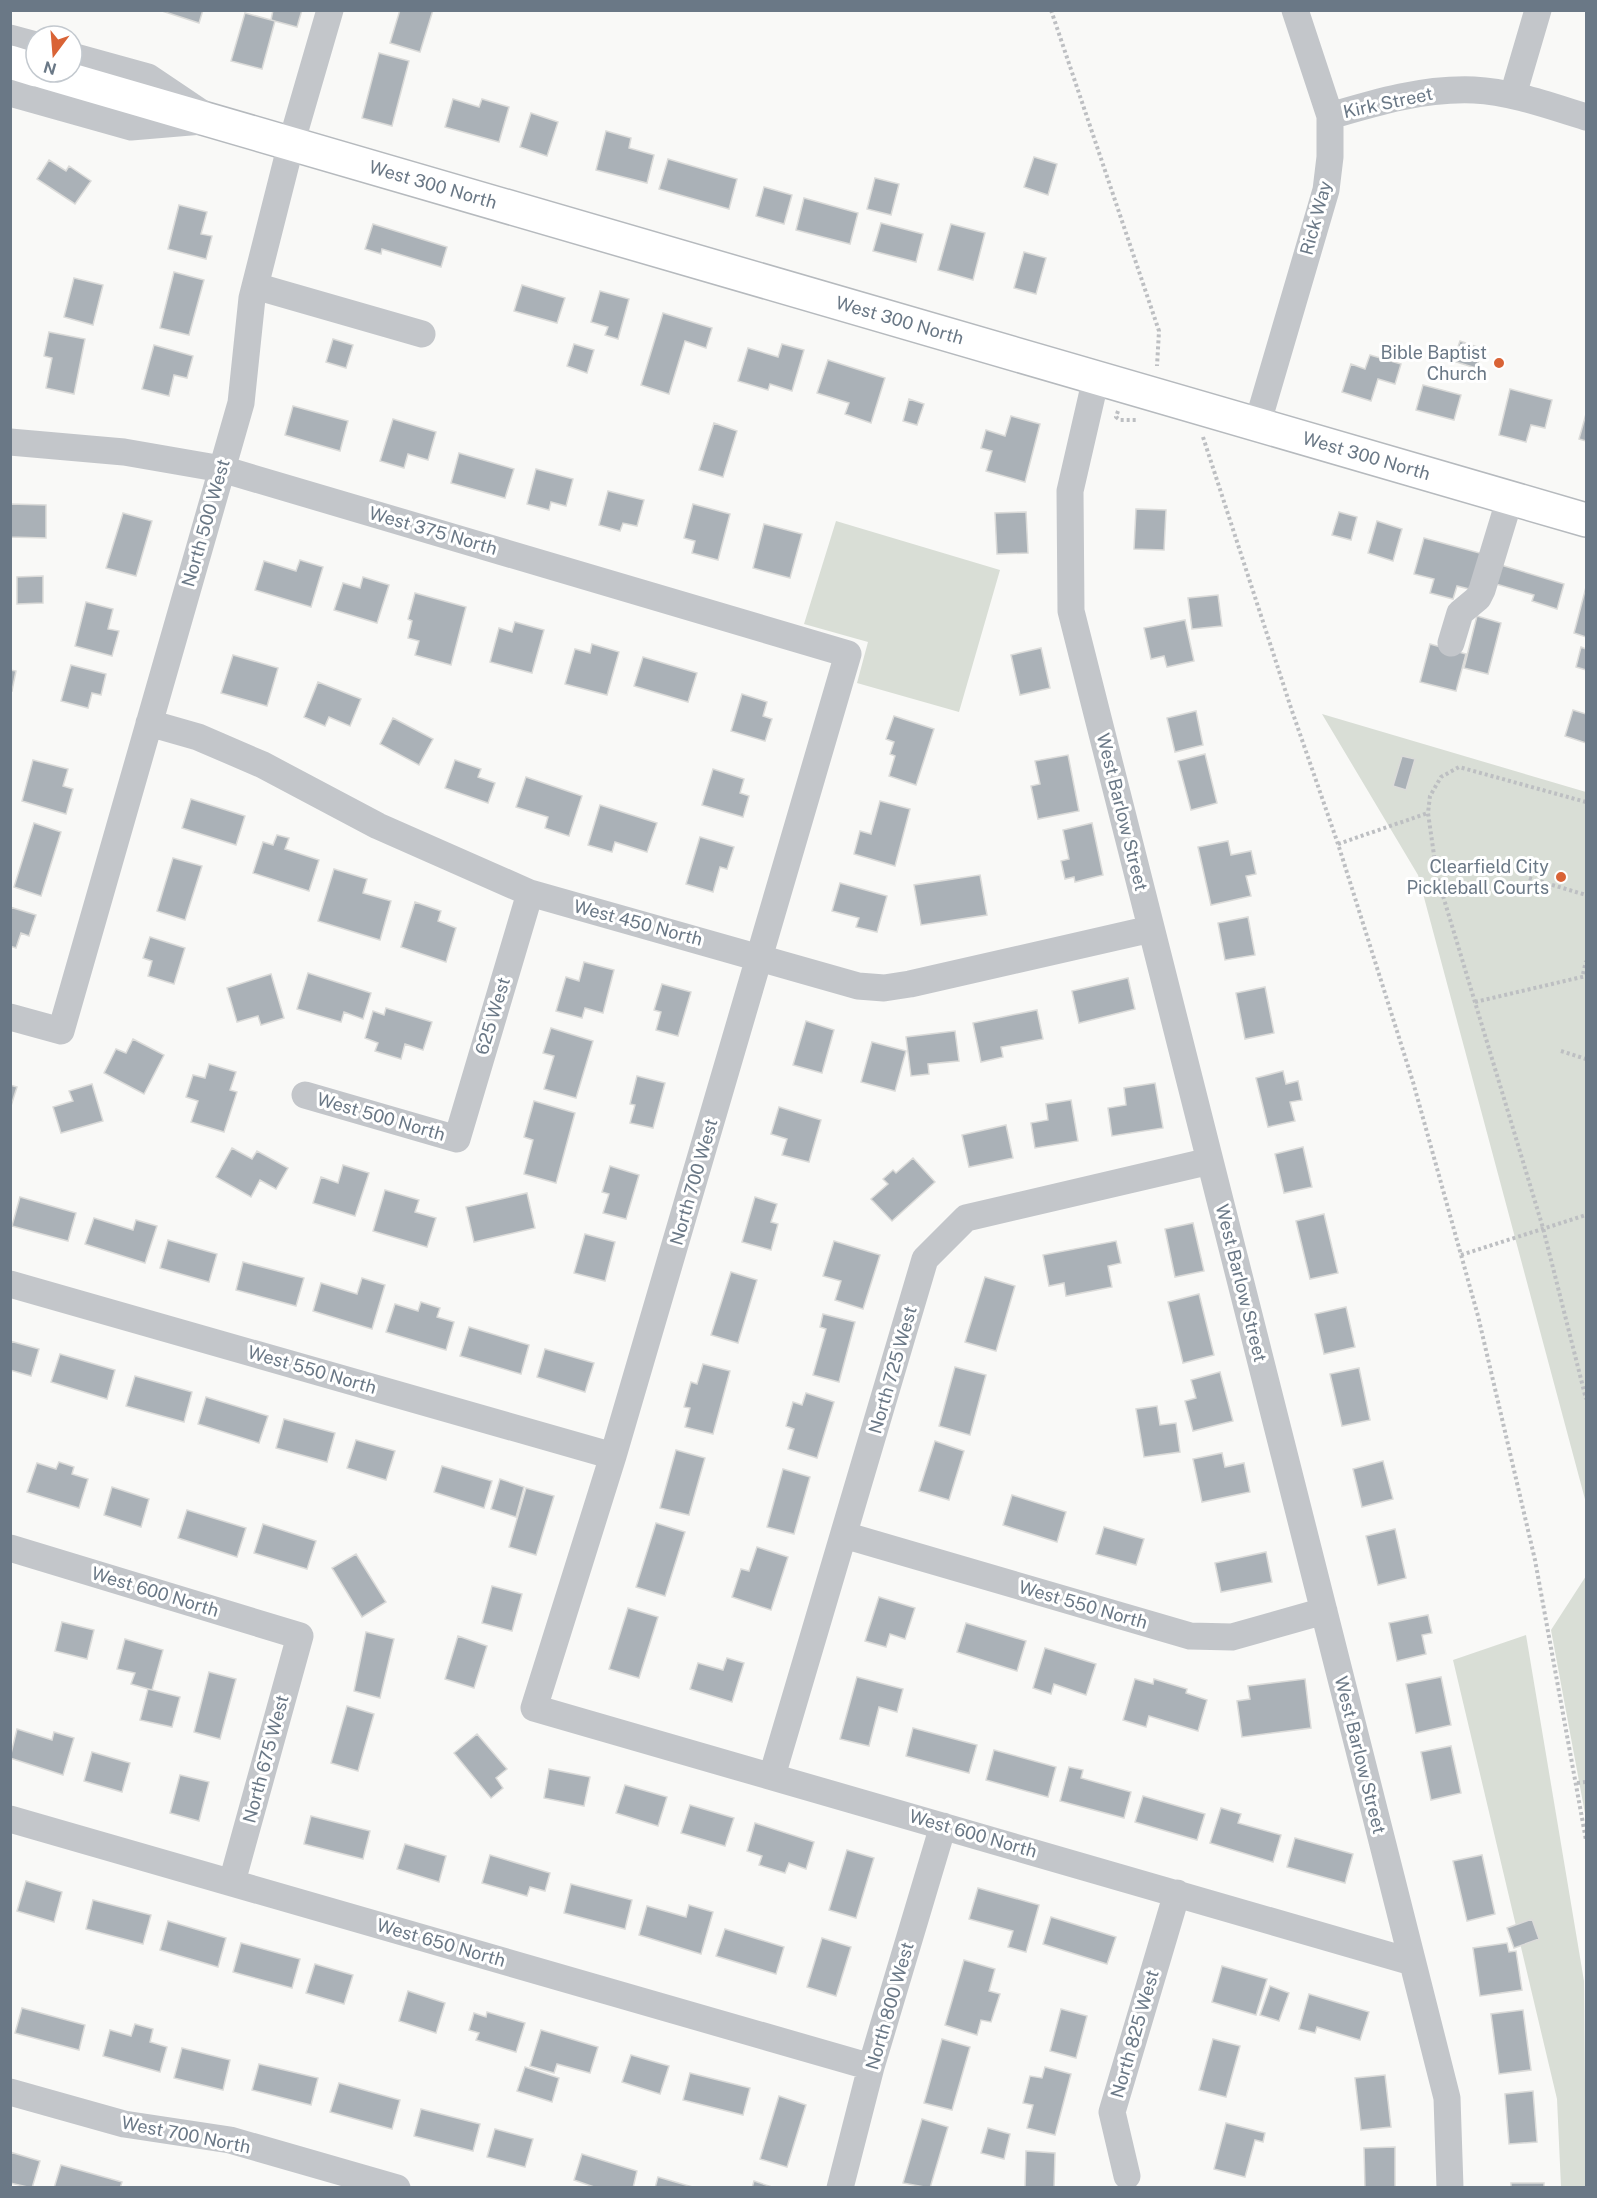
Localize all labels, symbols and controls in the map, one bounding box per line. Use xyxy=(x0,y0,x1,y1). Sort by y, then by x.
north arrow xyxy=(24,24,84,84)
text: N xyxy=(41,57,59,79)
street label: Kirk Street xyxy=(1341,83,1435,122)
street label: West 300 North xyxy=(367,156,499,213)
street label: Rick Way xyxy=(1296,178,1336,257)
street label: West 300 North xyxy=(833,292,966,349)
place label: Bible Baptist Church xyxy=(1380,342,1487,384)
marker: Bible Baptist Church xyxy=(1492,356,1506,370)
street label: West 300 North xyxy=(1300,427,1433,484)
street label: North 500 West xyxy=(177,457,234,589)
street label: West 375 North xyxy=(367,502,500,559)
street label: West Barlow Street xyxy=(1093,731,1152,893)
place label: Clearfield City Pickleball Courts xyxy=(1407,856,1549,898)
marker: Clearfield City Pickleball Courts xyxy=(1554,870,1568,884)
street label: West 450 North xyxy=(571,895,705,950)
street label: 625 West xyxy=(471,975,514,1057)
street label: West 500 North xyxy=(315,1088,448,1145)
street label: North 700 West xyxy=(665,1116,722,1248)
street label: West Barlow Street xyxy=(1212,1202,1271,1364)
street label: North 725 West xyxy=(864,1304,921,1436)
street label: West 550 North xyxy=(245,1341,379,1398)
street label: West 600 North xyxy=(89,1562,221,1621)
street label: West 550 North xyxy=(1016,1576,1150,1633)
street label: West Barlow Street xyxy=(1331,1674,1390,1836)
street label: North 675 West xyxy=(238,1693,293,1825)
street label: West 600 North xyxy=(907,1805,1039,1862)
street label: West 650 North xyxy=(374,1914,508,1971)
street label: North 800 West xyxy=(861,1940,918,2072)
street label: North 825 West xyxy=(1106,1967,1163,2100)
street label: West 700 North xyxy=(120,2112,253,2157)

